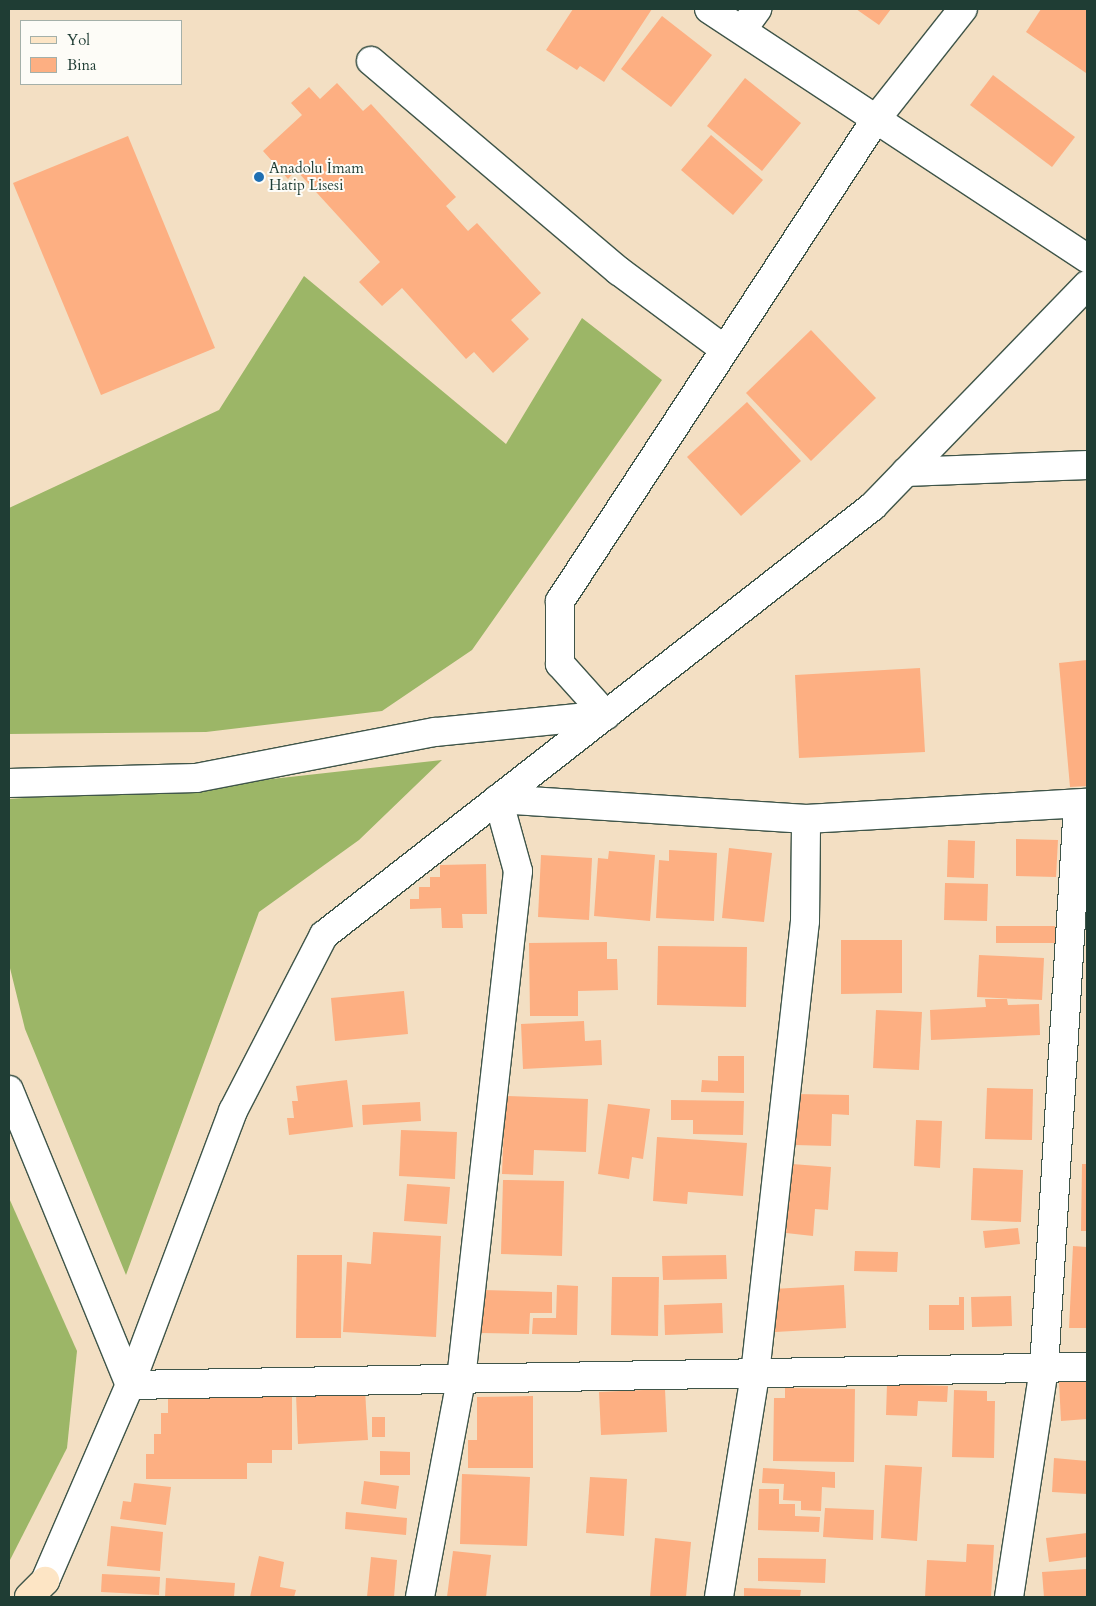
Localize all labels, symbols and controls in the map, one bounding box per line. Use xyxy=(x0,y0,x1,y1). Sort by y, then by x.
legend xyxy=(20,20,182,85)
text: Yol xyxy=(67,30,90,50)
text: Bina xyxy=(67,55,96,75)
place label: Anadolu İmam Hatip Lisesi xyxy=(269,159,364,194)
marker: Anadolu İmam Hatip Lisesi xyxy=(253,171,265,183)

